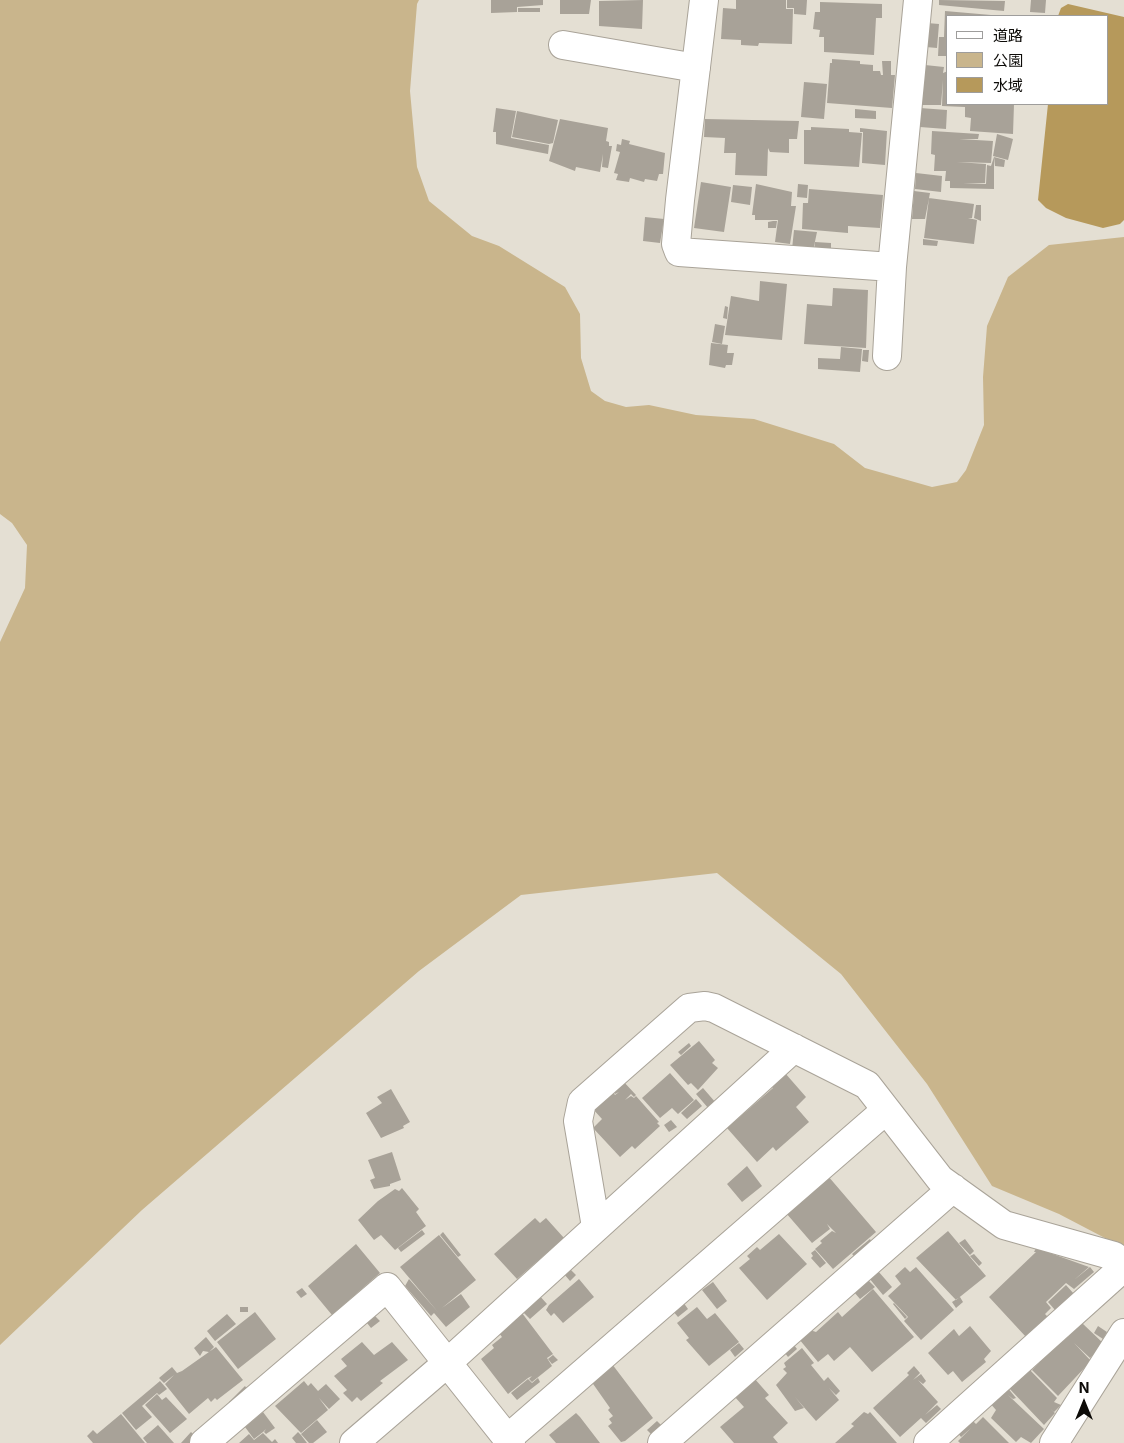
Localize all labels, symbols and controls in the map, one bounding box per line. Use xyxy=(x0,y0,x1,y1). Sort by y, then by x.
legend xyxy=(946,15,1109,105)
text: 道路 xyxy=(993,26,1023,45)
text: 公園 xyxy=(993,51,1023,70)
text: 水域 xyxy=(993,76,1023,95)
north arrow xyxy=(1059,1378,1109,1428)
text: N xyxy=(1079,1379,1089,1396)

